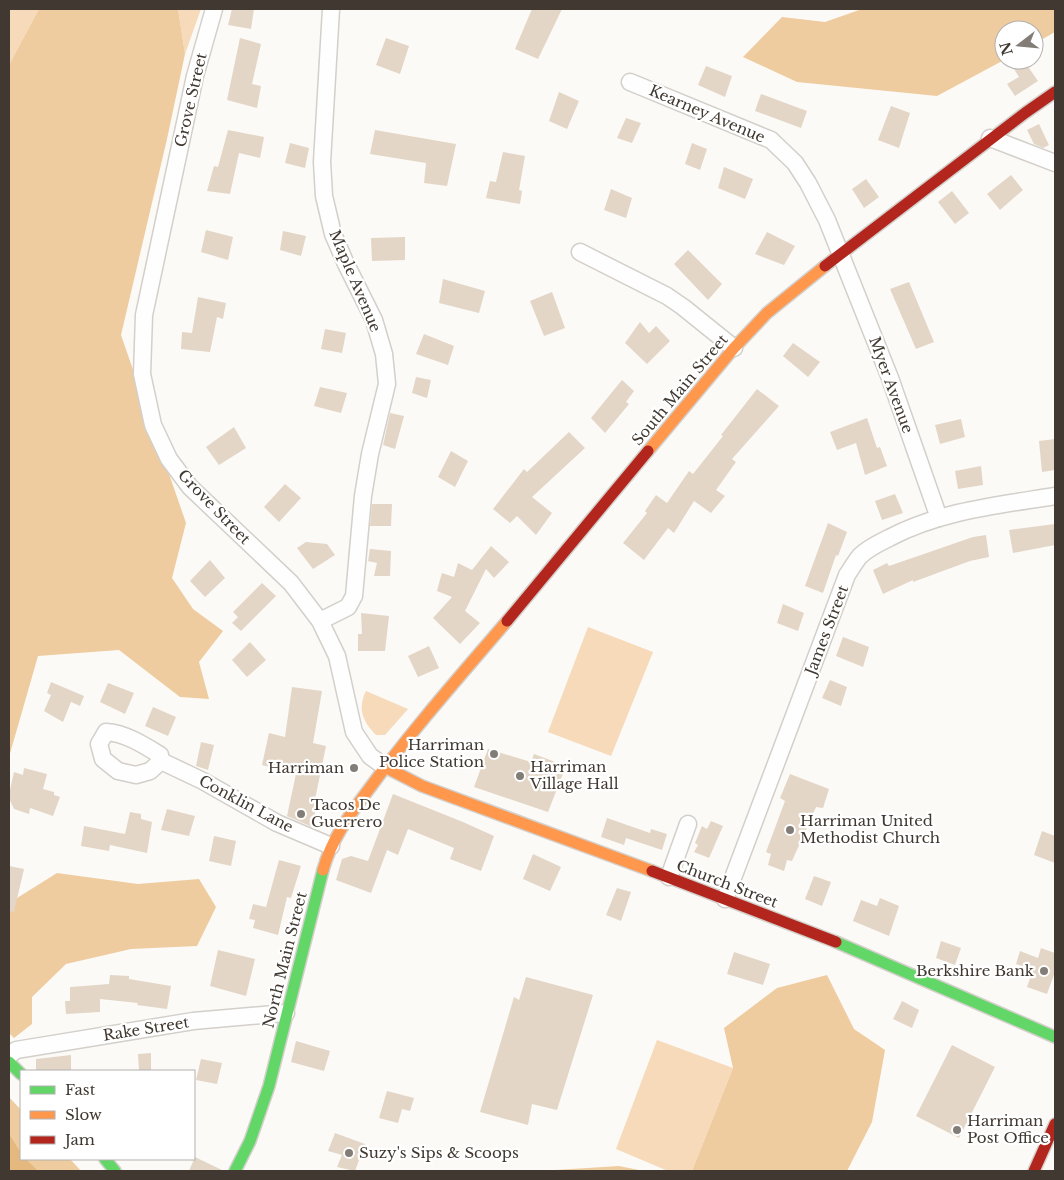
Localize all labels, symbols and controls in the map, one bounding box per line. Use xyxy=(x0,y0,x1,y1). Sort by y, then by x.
north arrow xyxy=(994,20,1044,70)
text: N xyxy=(996,40,1017,57)
street label: Grove Street xyxy=(170,50,211,149)
street label: Kearney Avenue xyxy=(646,81,768,147)
street label: Maple Avenue xyxy=(325,227,386,335)
street label: South Main Street xyxy=(628,330,732,449)
street label: Myer Avenue xyxy=(865,334,918,436)
street label: Grove Street xyxy=(174,465,255,548)
street label: James Street xyxy=(800,582,852,679)
place label: Harriman Police Station xyxy=(379,735,484,771)
marker: Harriman Police Station xyxy=(488,748,500,760)
place label: Harriman Village Hall xyxy=(529,757,619,793)
place label: Harriman xyxy=(268,758,344,777)
marker: Harriman xyxy=(348,762,360,774)
marker: Harriman Village Hall xyxy=(514,770,526,782)
street label: Conklin Lane xyxy=(196,771,297,836)
place label: Tacos De Guerrero xyxy=(311,795,382,831)
marker: Tacos De Guerrero xyxy=(295,808,307,820)
place label: Harriman United Methodist Church xyxy=(800,811,940,847)
marker: Harriman United Methodist Church xyxy=(784,824,796,836)
street label: Church Street xyxy=(674,855,781,912)
street label: North Main Street xyxy=(258,889,311,1030)
place label: Berkshire Bank xyxy=(916,961,1035,980)
marker: Berkshire Bank xyxy=(1038,965,1050,977)
street label: Rake Street xyxy=(102,1012,191,1045)
legend xyxy=(20,1070,195,1160)
text: Fast xyxy=(65,1080,96,1099)
text: Slow xyxy=(65,1105,102,1124)
place label: Harriman Post Office xyxy=(967,1111,1049,1147)
marker: Harriman Post Office xyxy=(951,1124,963,1136)
text: Jam xyxy=(63,1130,95,1149)
place label: Suzy's Sips & Scoops xyxy=(359,1143,519,1162)
marker: Suzy's Sips & Scoops xyxy=(343,1147,355,1159)

